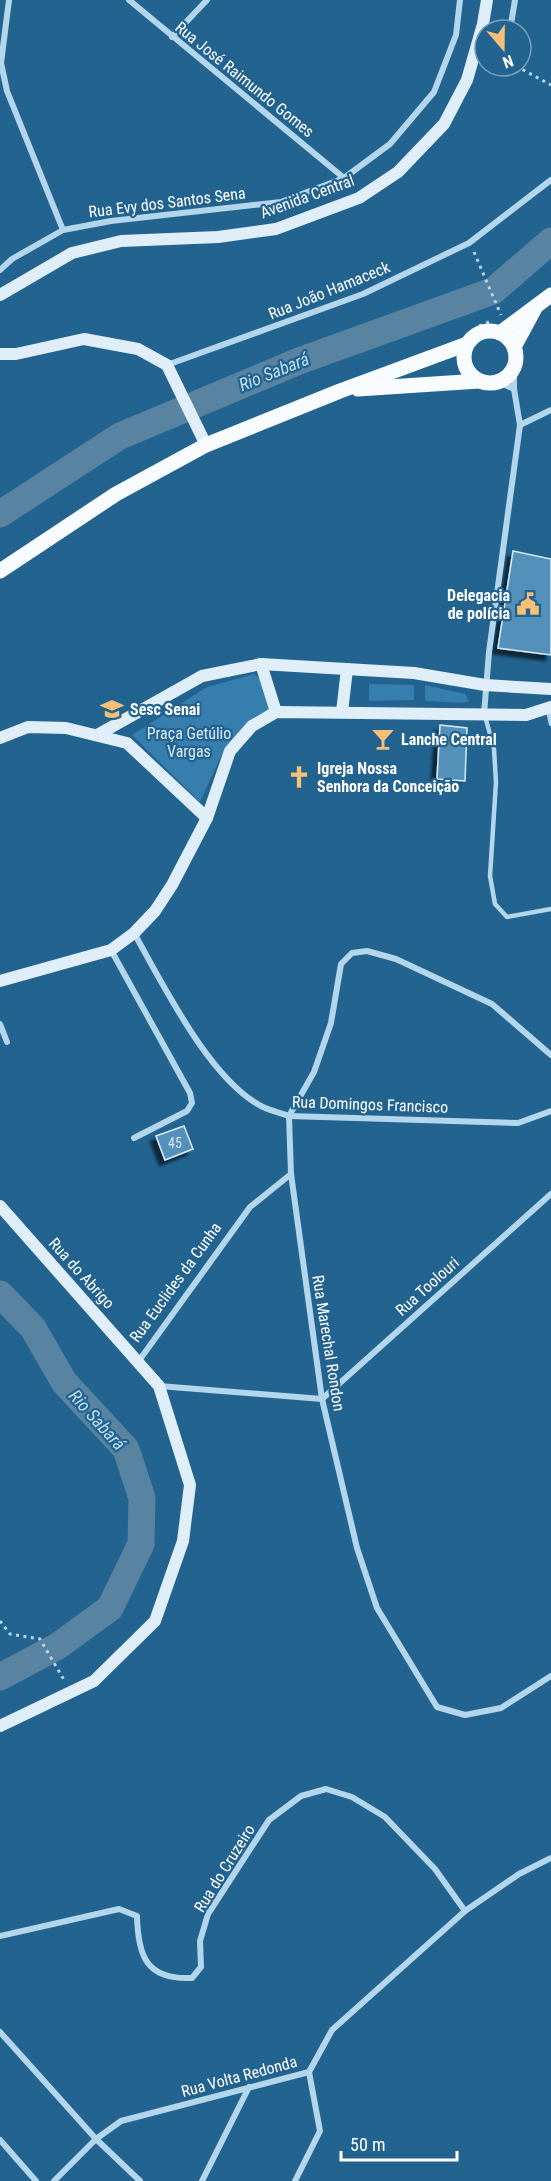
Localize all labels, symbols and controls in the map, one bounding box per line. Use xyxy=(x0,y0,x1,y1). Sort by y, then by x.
street label: Rua José Raimundo Gomes xyxy=(171,18,318,141)
north arrow xyxy=(473,18,533,78)
text: N xyxy=(500,51,516,72)
street label: Avenida Central xyxy=(258,171,357,222)
street label: Rua Evy dos Santos Sena xyxy=(88,183,247,222)
street label: Rua João Hamaceck xyxy=(266,257,394,324)
water label: Rio Sabará xyxy=(236,348,313,395)
place label: Delegacia de polícia xyxy=(447,586,510,623)
public building icon: Delegacia de polícia xyxy=(515,591,541,617)
school or university icon: Sesc Senai xyxy=(99,696,125,722)
place label: Sesc Senai xyxy=(130,700,200,719)
park label: Praça Getúlio Vargas xyxy=(147,724,231,761)
bar icon: Lanche Central xyxy=(370,726,396,752)
place label: Lanche Central xyxy=(401,730,497,749)
place label: Igreja Nossa Senhora da Conceição xyxy=(317,759,459,796)
church icon: Igreja Nossa Senhora da Conceição xyxy=(286,764,312,790)
street label: Rua Domingos Francisco xyxy=(292,1092,448,1117)
house number: 45 xyxy=(168,1135,182,1151)
street label: Rua Euclides da Cunha xyxy=(126,1219,225,1346)
street label: Rua do Abrigo xyxy=(45,1234,118,1313)
street label: Rua Toolouri xyxy=(392,1253,463,1320)
street label: Rua Marechal Rondon xyxy=(308,1274,349,1413)
water label: Rio Sabará xyxy=(65,1385,130,1455)
street label: Rua do Cruzeiro xyxy=(190,1821,259,1916)
street label: Rua Volta Redonda xyxy=(179,2052,299,2101)
scale bar xyxy=(341,2124,456,2162)
text: 50 m xyxy=(350,2134,385,2155)

